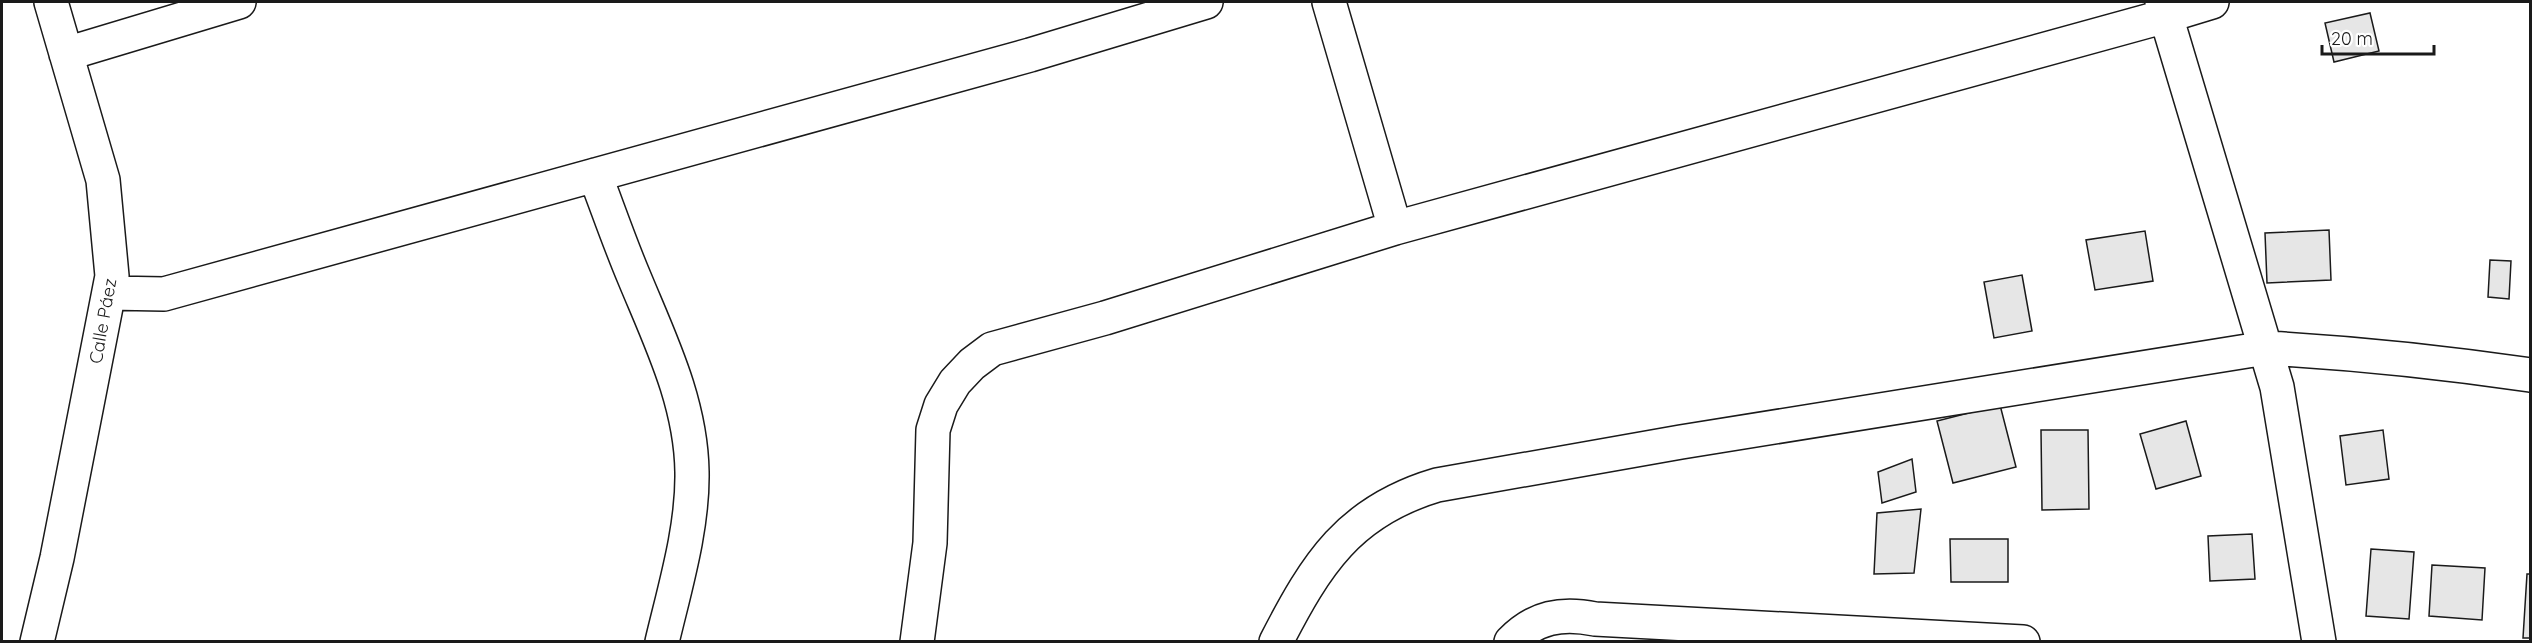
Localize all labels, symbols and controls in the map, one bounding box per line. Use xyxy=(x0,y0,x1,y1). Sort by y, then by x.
scale bar xyxy=(2322,18,2434,56)
text: 20 m xyxy=(2331,27,2373,50)
street label: Calle Páez xyxy=(84,276,121,365)

